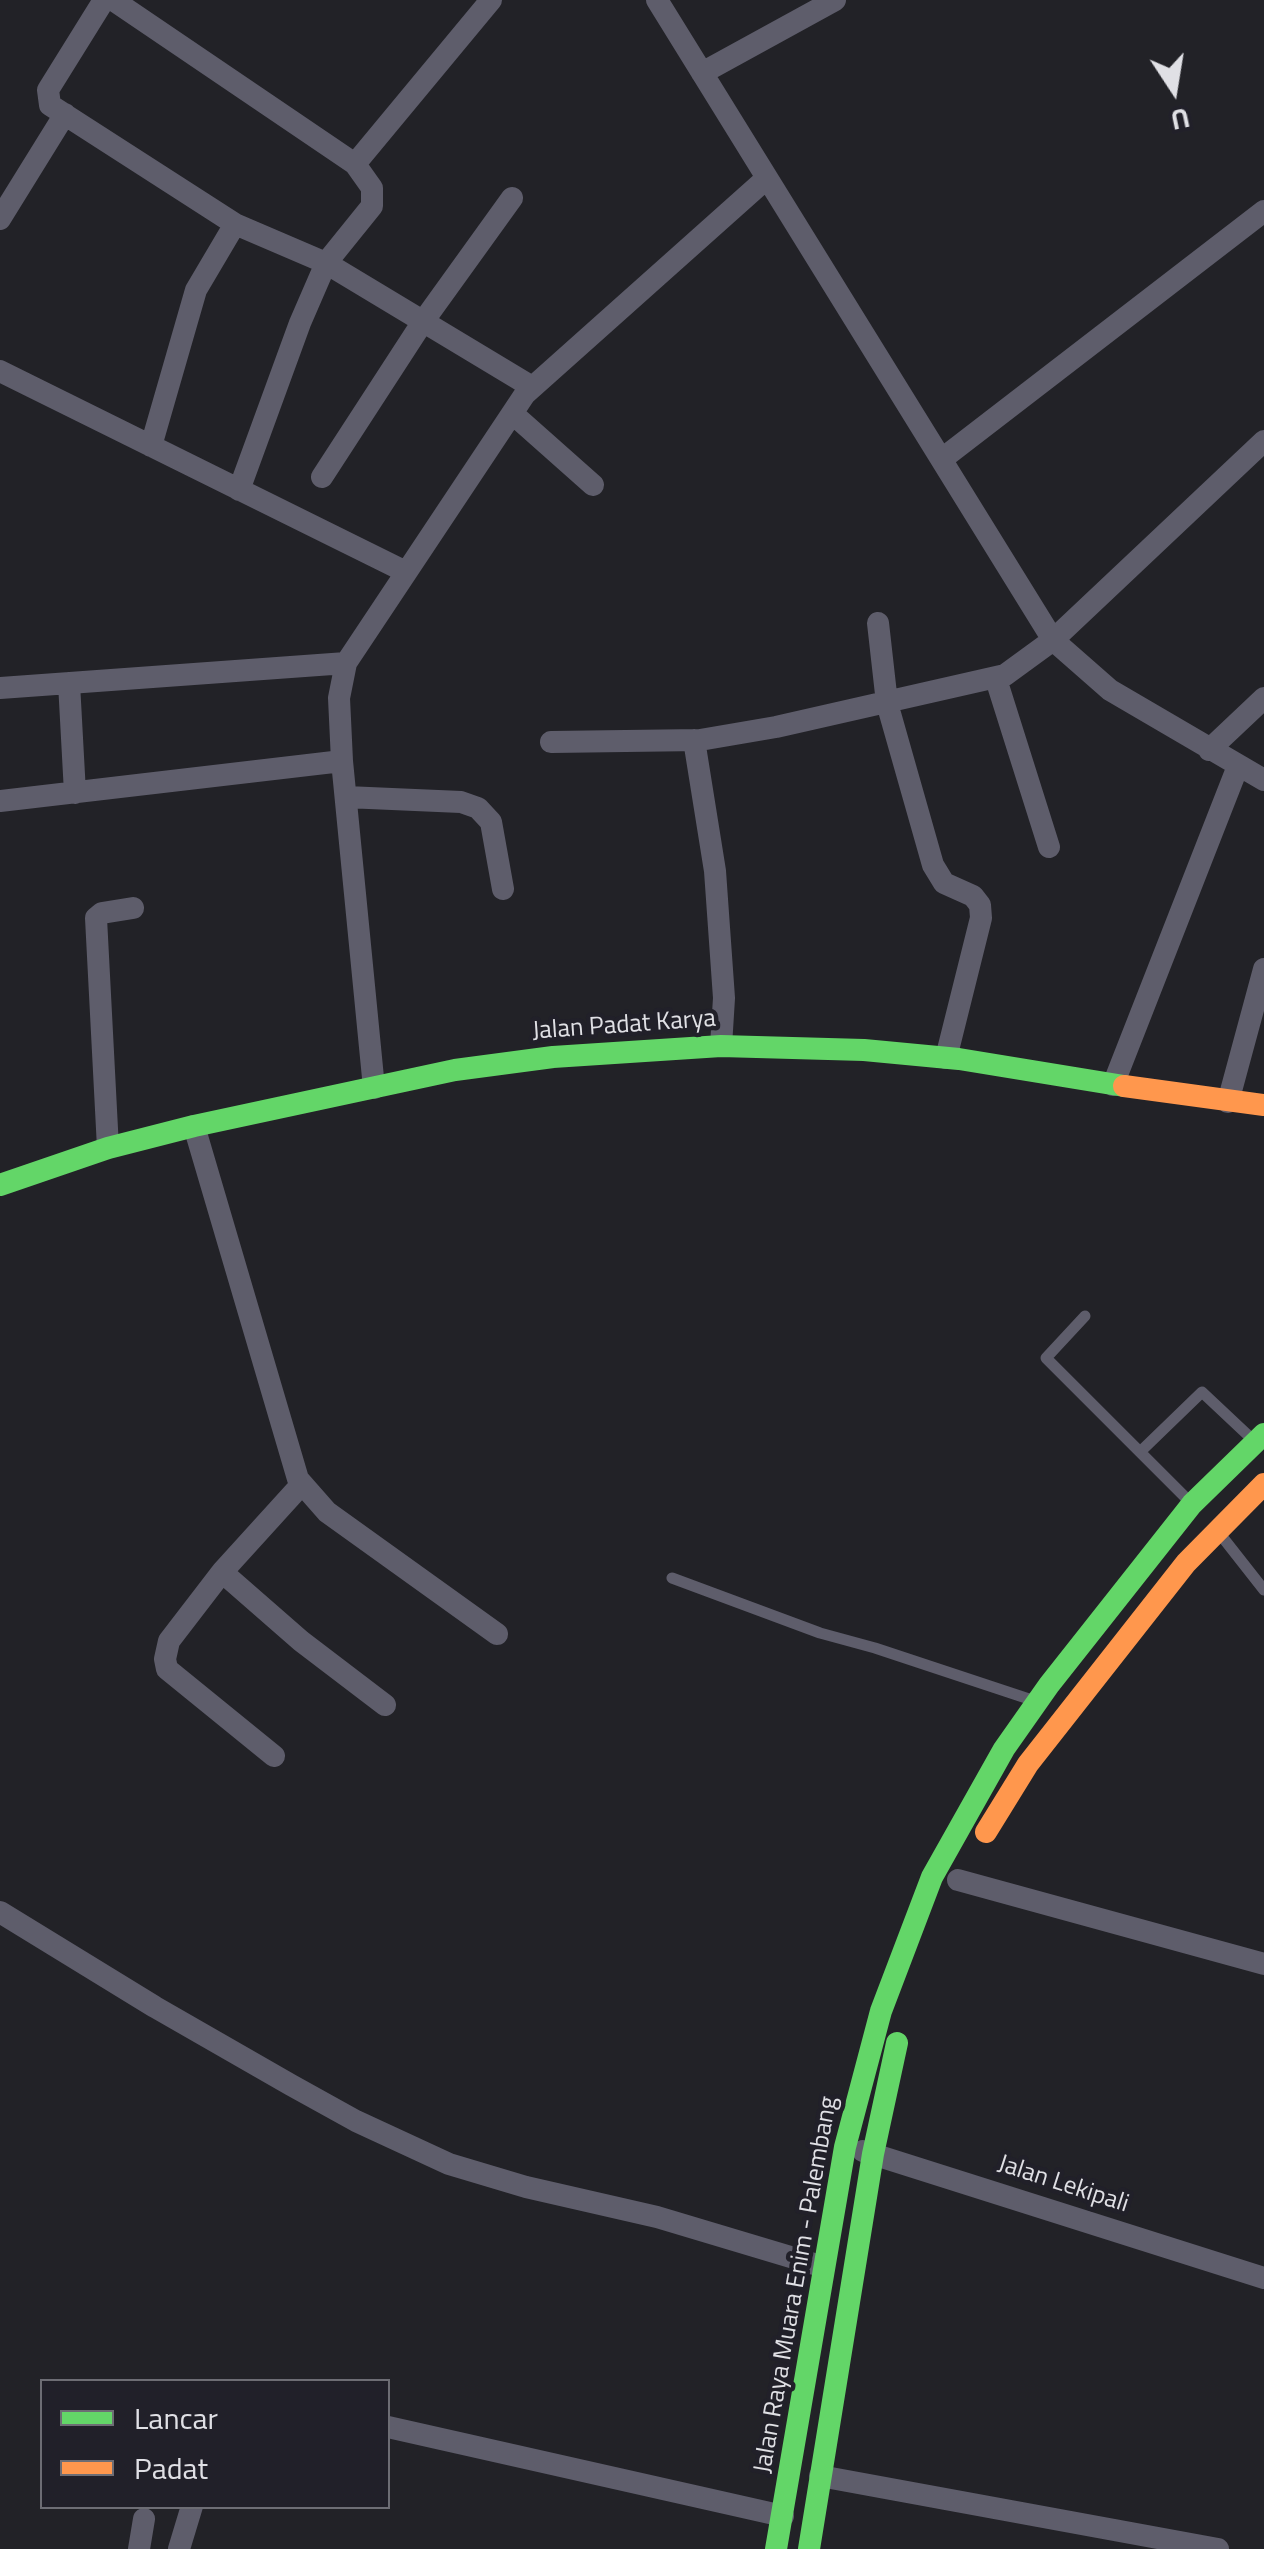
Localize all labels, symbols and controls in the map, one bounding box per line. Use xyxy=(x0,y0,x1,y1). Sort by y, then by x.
north arrow xyxy=(1124,40,1224,140)
text: U xyxy=(1167,97,1194,143)
street label: Jalan Padat Karya xyxy=(531,1005,717,1047)
street label: Jalan Raya Muara Enim - Palembang xyxy=(749,2094,845,2476)
street label: Jalan Lekipali xyxy=(994,2150,1132,2220)
legend xyxy=(40,2379,390,2509)
text: Lancar xyxy=(134,2395,218,2441)
text: Padat xyxy=(134,2445,208,2491)

